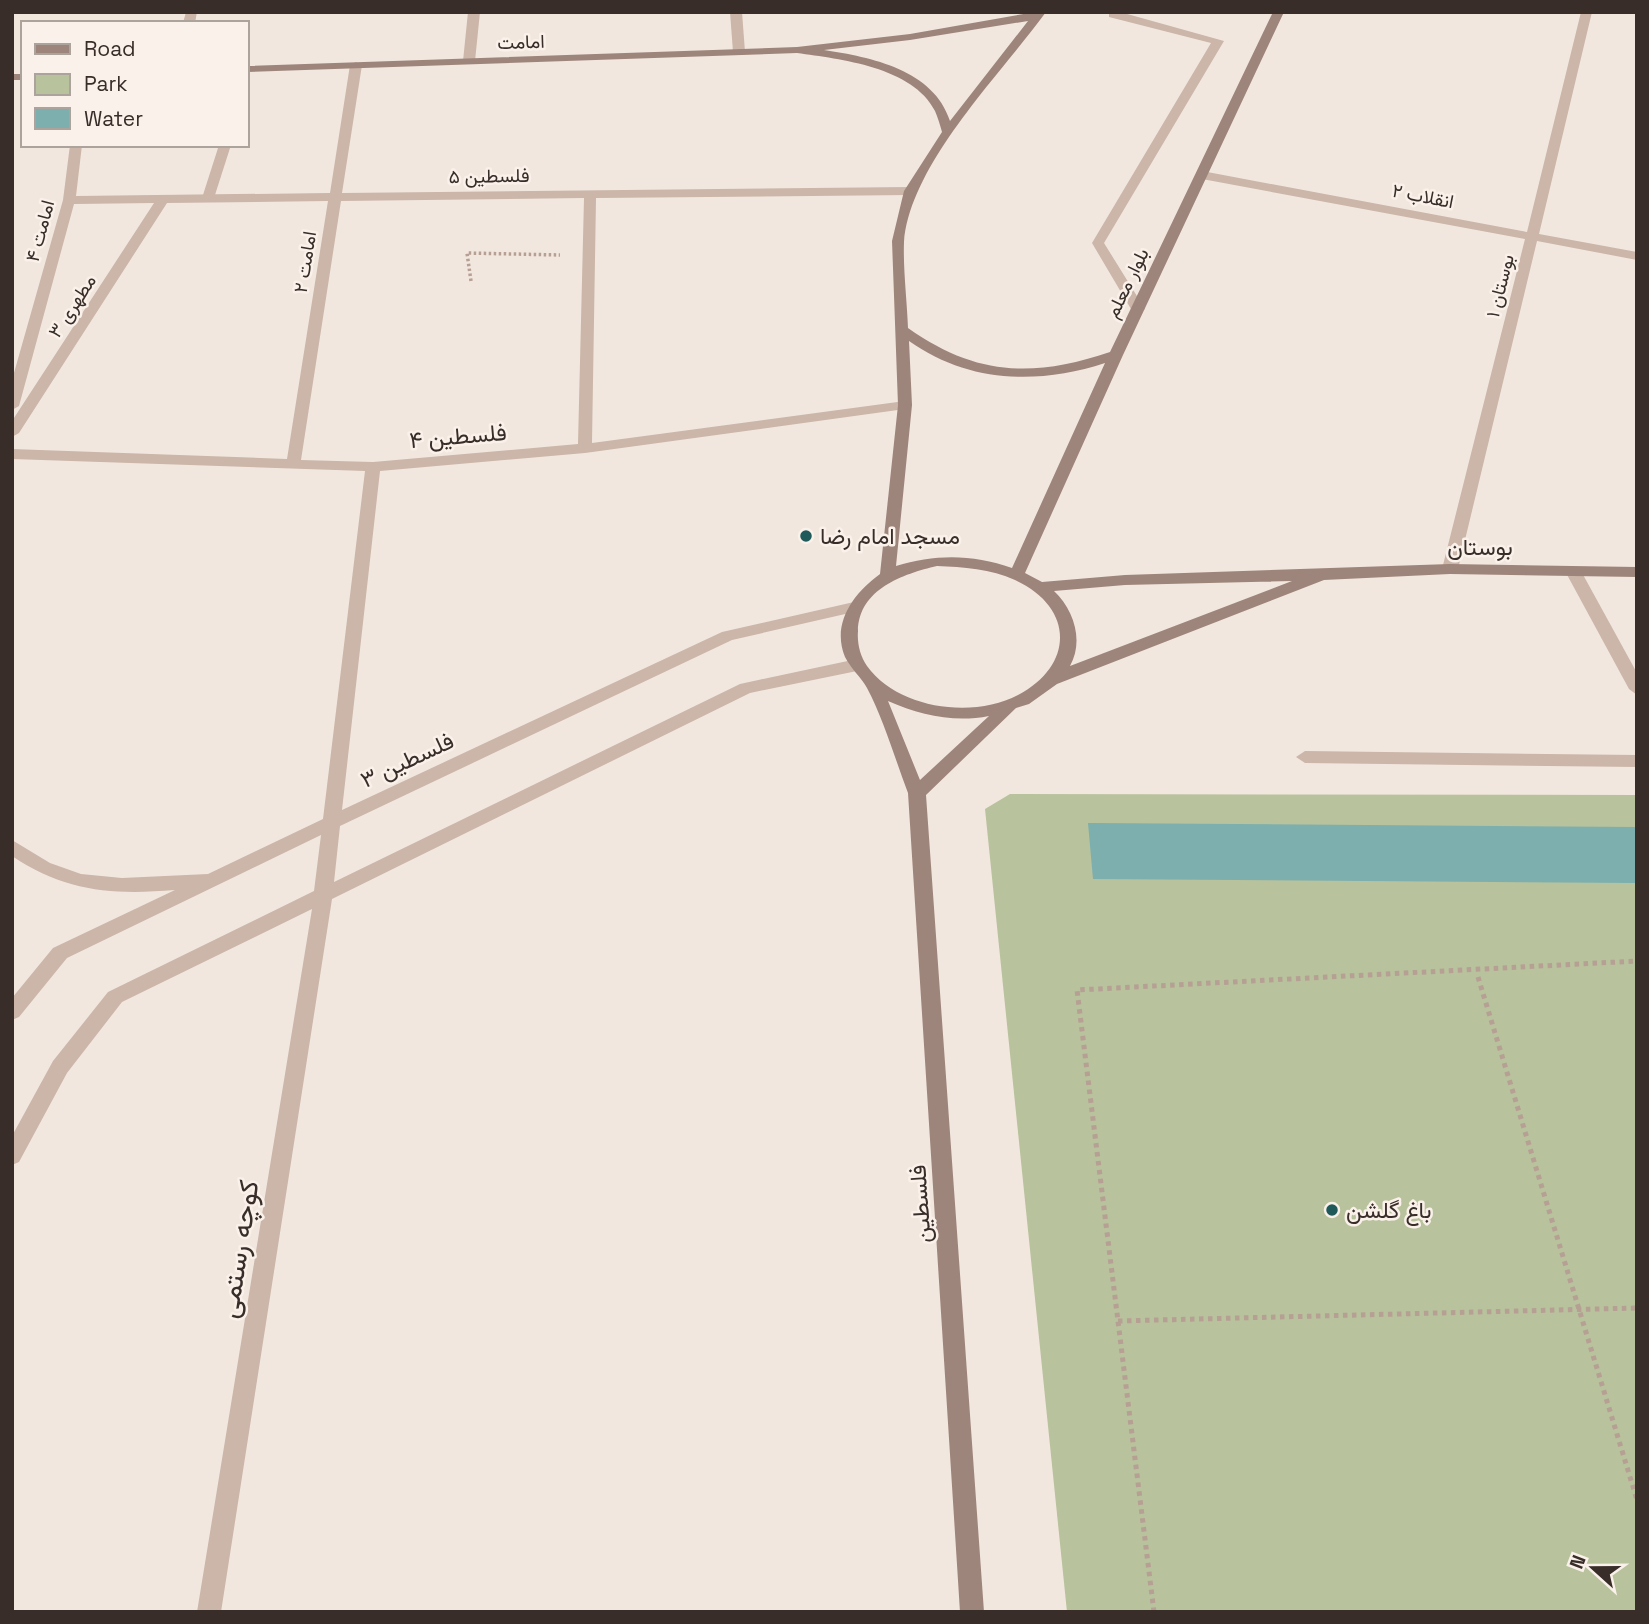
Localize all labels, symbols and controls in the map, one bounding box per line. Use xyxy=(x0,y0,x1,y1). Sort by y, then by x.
legend xyxy=(21,21,248,147)
street label: امامت xyxy=(497,29,545,55)
text: Road xyxy=(84,35,136,62)
text: Park xyxy=(84,70,128,97)
text: Water xyxy=(84,105,143,132)
street label: فلسطین ۵ xyxy=(448,163,530,189)
street label: انقلاب ۲ xyxy=(1390,178,1456,214)
street label: امامت ۴ xyxy=(20,197,60,265)
street label: امامت ۲ xyxy=(288,229,322,295)
street label: بلوار معلم xyxy=(1099,244,1155,322)
street label: بوستان ۱ xyxy=(1480,252,1520,320)
street label: مطهری ۳ xyxy=(42,270,102,342)
street label: فلسطین ۴ xyxy=(408,417,508,455)
place label: مسجد امام رضا xyxy=(820,521,960,551)
marker: مسجد امام رضا xyxy=(798,528,814,544)
street label: بوستان xyxy=(1447,532,1513,562)
street label: فلسطین ۳ xyxy=(356,725,458,795)
street label: فلسطین xyxy=(902,1164,938,1244)
street label: کوچه رستمی xyxy=(209,1177,268,1321)
place label: باغ گلشن xyxy=(1346,1195,1431,1226)
marker: باغ گلشن xyxy=(1324,1202,1340,1218)
north arrow xyxy=(1558,1533,1628,1603)
text: N xyxy=(1564,1552,1592,1573)

